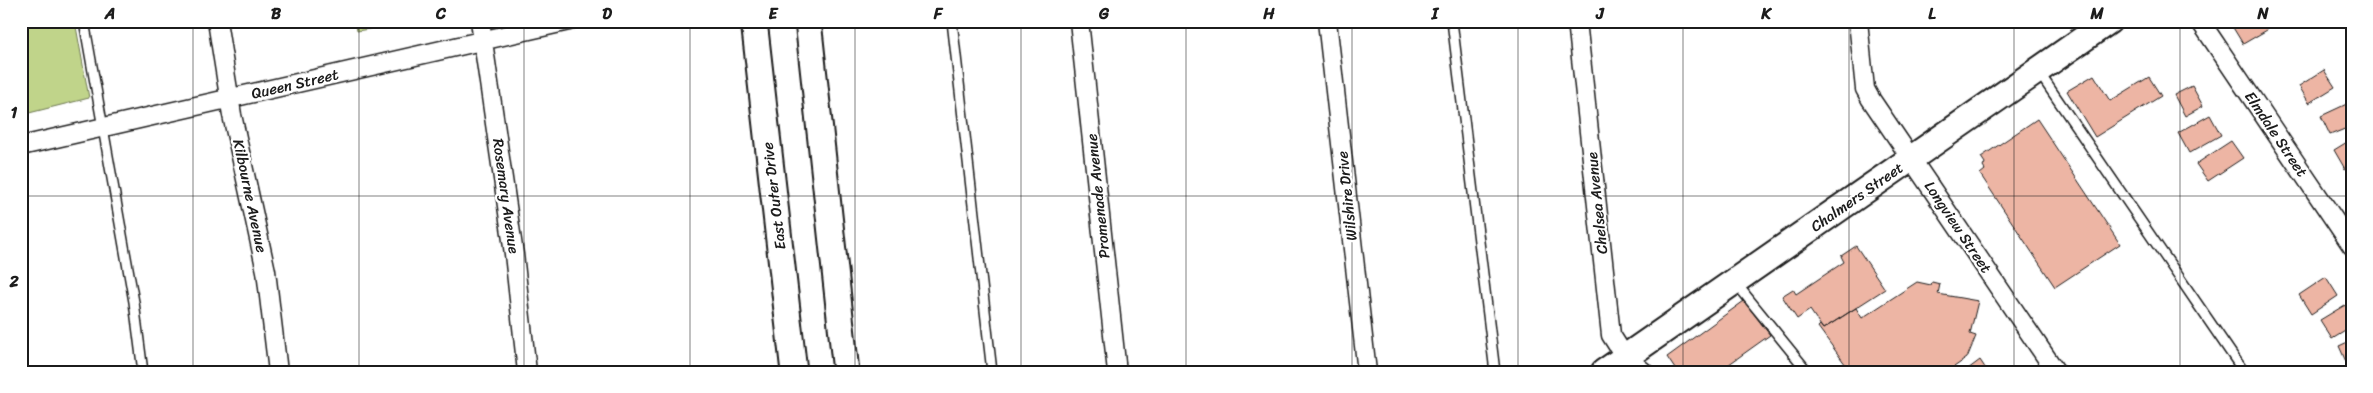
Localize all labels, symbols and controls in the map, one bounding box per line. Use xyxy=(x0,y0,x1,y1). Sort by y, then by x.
text: A xyxy=(104,0,115,28)
text: B xyxy=(271,0,282,28)
text: C xyxy=(435,0,447,28)
text: D xyxy=(602,0,612,28)
text: E xyxy=(769,0,779,28)
text: F xyxy=(933,0,944,28)
text: G xyxy=(1098,0,1110,28)
text: H xyxy=(1262,0,1275,28)
text: I xyxy=(1431,0,1440,28)
text: J xyxy=(1595,0,1605,28)
text: K xyxy=(1760,0,1772,28)
text: L xyxy=(1928,0,1936,28)
text: M xyxy=(2089,0,2104,28)
text: N xyxy=(2256,0,2269,28)
street label: Queen Street xyxy=(249,61,342,107)
street label: Elmdale Street xyxy=(2238,86,2315,183)
text: 1 xyxy=(11,98,18,127)
street label: Promenade Avenue xyxy=(1078,132,1117,260)
street label: Kilbourne Avenue xyxy=(225,137,275,255)
street label: Rosemary Avenue xyxy=(485,137,527,255)
street label: East Outer Drive xyxy=(754,140,793,251)
street label: Wilshire Drive xyxy=(1329,150,1365,242)
street label: Chelsea Avenue xyxy=(1579,151,1615,255)
street label: Chalmers Street xyxy=(1805,155,1909,239)
street label: Longview Street xyxy=(1917,175,1999,279)
text: 2 xyxy=(8,267,19,296)

